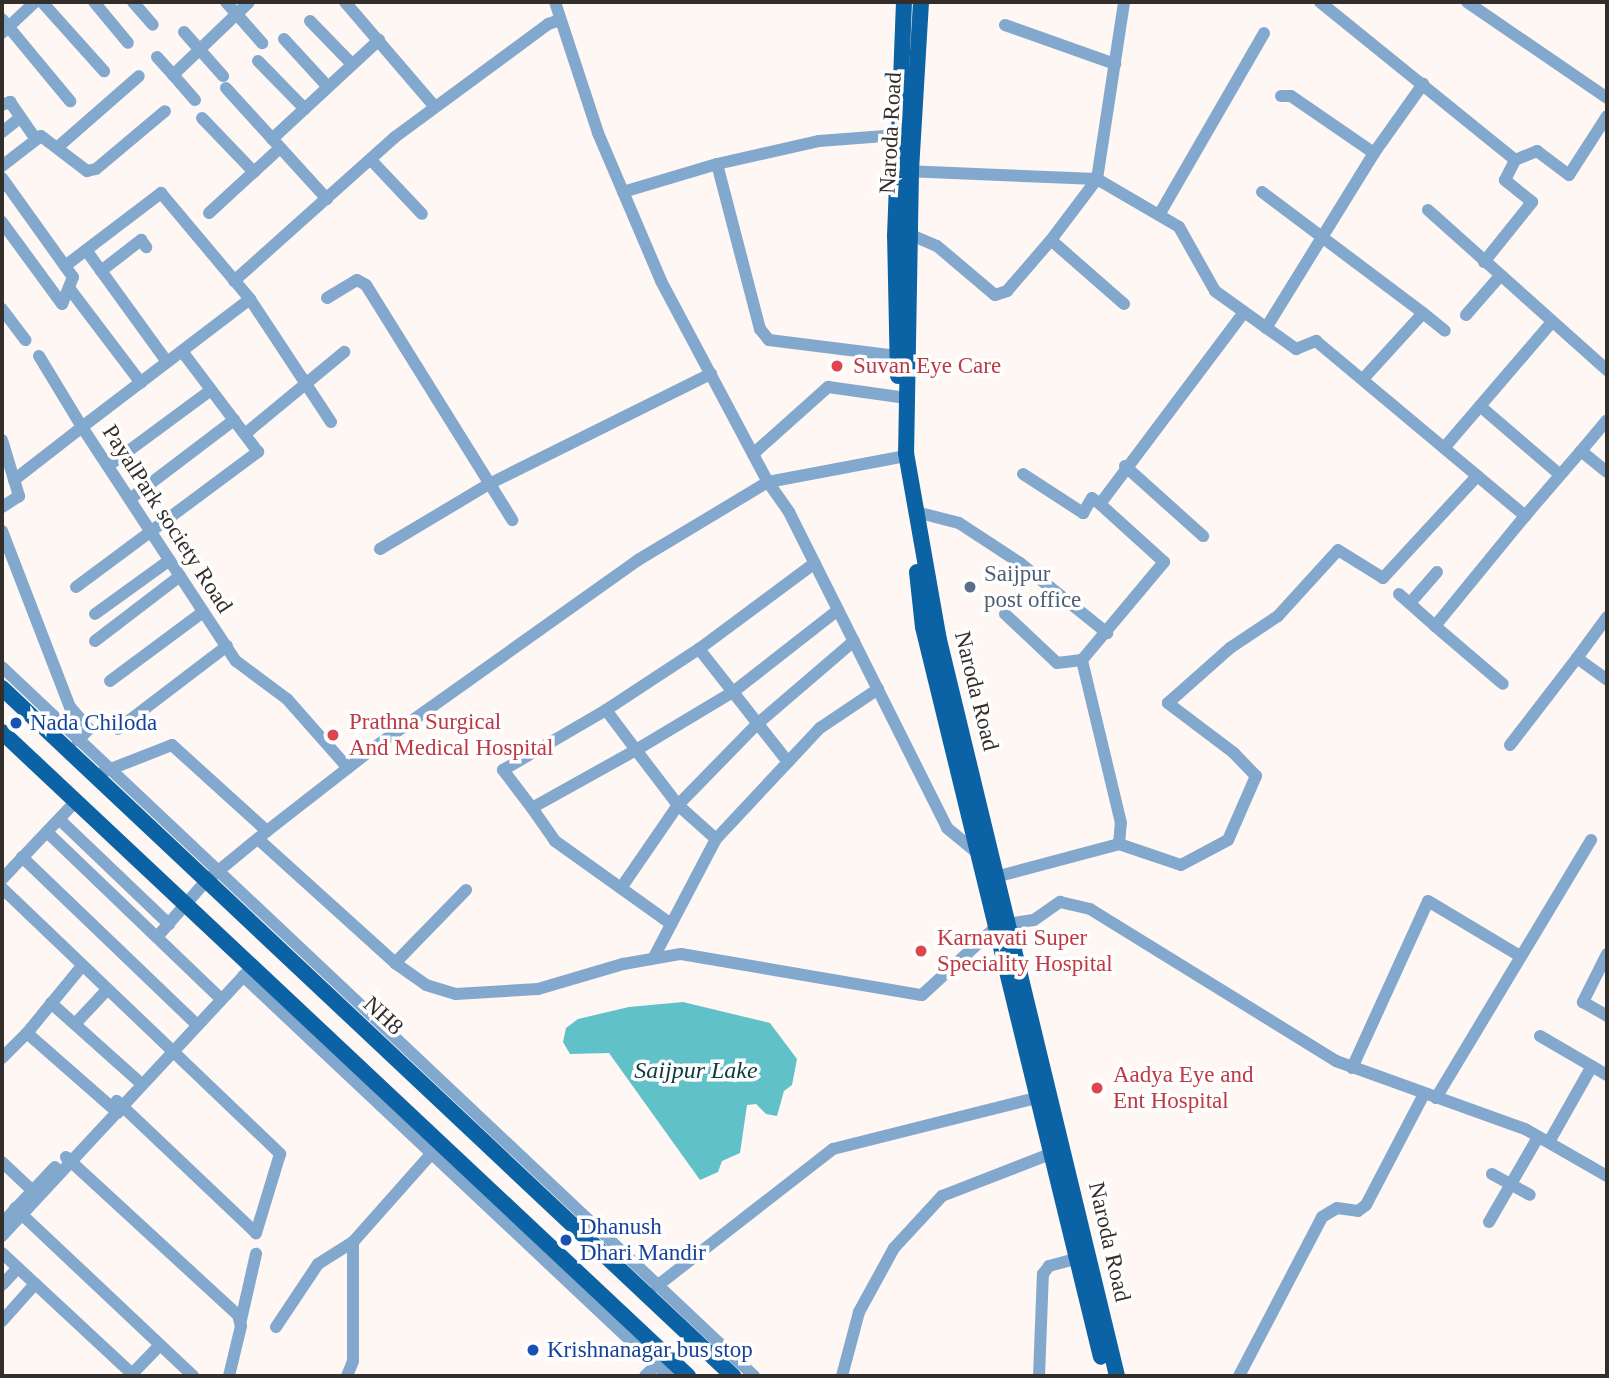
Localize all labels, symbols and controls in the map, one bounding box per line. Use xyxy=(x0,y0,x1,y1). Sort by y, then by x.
street label: Naroda Road xyxy=(874,71,908,195)
place label: Suvan Eye Care xyxy=(853,352,1001,380)
marker: Suvan Eye Care xyxy=(827,356,847,376)
street label: PayalPark society Road xyxy=(96,420,238,618)
place label: Saijpur post office xyxy=(984,560,1081,614)
marker: Saijpur post office xyxy=(962,579,978,595)
street label: Naroda Road xyxy=(948,628,1004,754)
place label: Prathna Surgical And Medical Hospital xyxy=(349,708,553,762)
place label: Nada Chiloda xyxy=(30,709,157,737)
marker: Nada Chiloda xyxy=(8,715,24,731)
marker: Prathna Surgical And Medical Hospital xyxy=(323,725,343,745)
place label: Karnavati Super Speciality Hospital xyxy=(937,924,1113,978)
marker: Karnavati Super Speciality Hospital xyxy=(911,941,931,961)
street label: NH8 xyxy=(357,991,409,1041)
water label: Saijpur Lake xyxy=(634,1057,758,1085)
place label: Aadya Eye and Ent Hospital xyxy=(1113,1061,1253,1115)
marker: Aadya Eye and Ent Hospital xyxy=(1087,1078,1107,1098)
street label: Naroda Road xyxy=(1082,1179,1136,1305)
place label: Dhanush Dhari Mandir xyxy=(580,1213,706,1267)
marker: Dhanush Dhari Mandir xyxy=(558,1232,574,1248)
place label: Krishnanagar bus stop xyxy=(547,1336,753,1364)
marker: Krishnanagar bus stop xyxy=(525,1342,541,1358)

